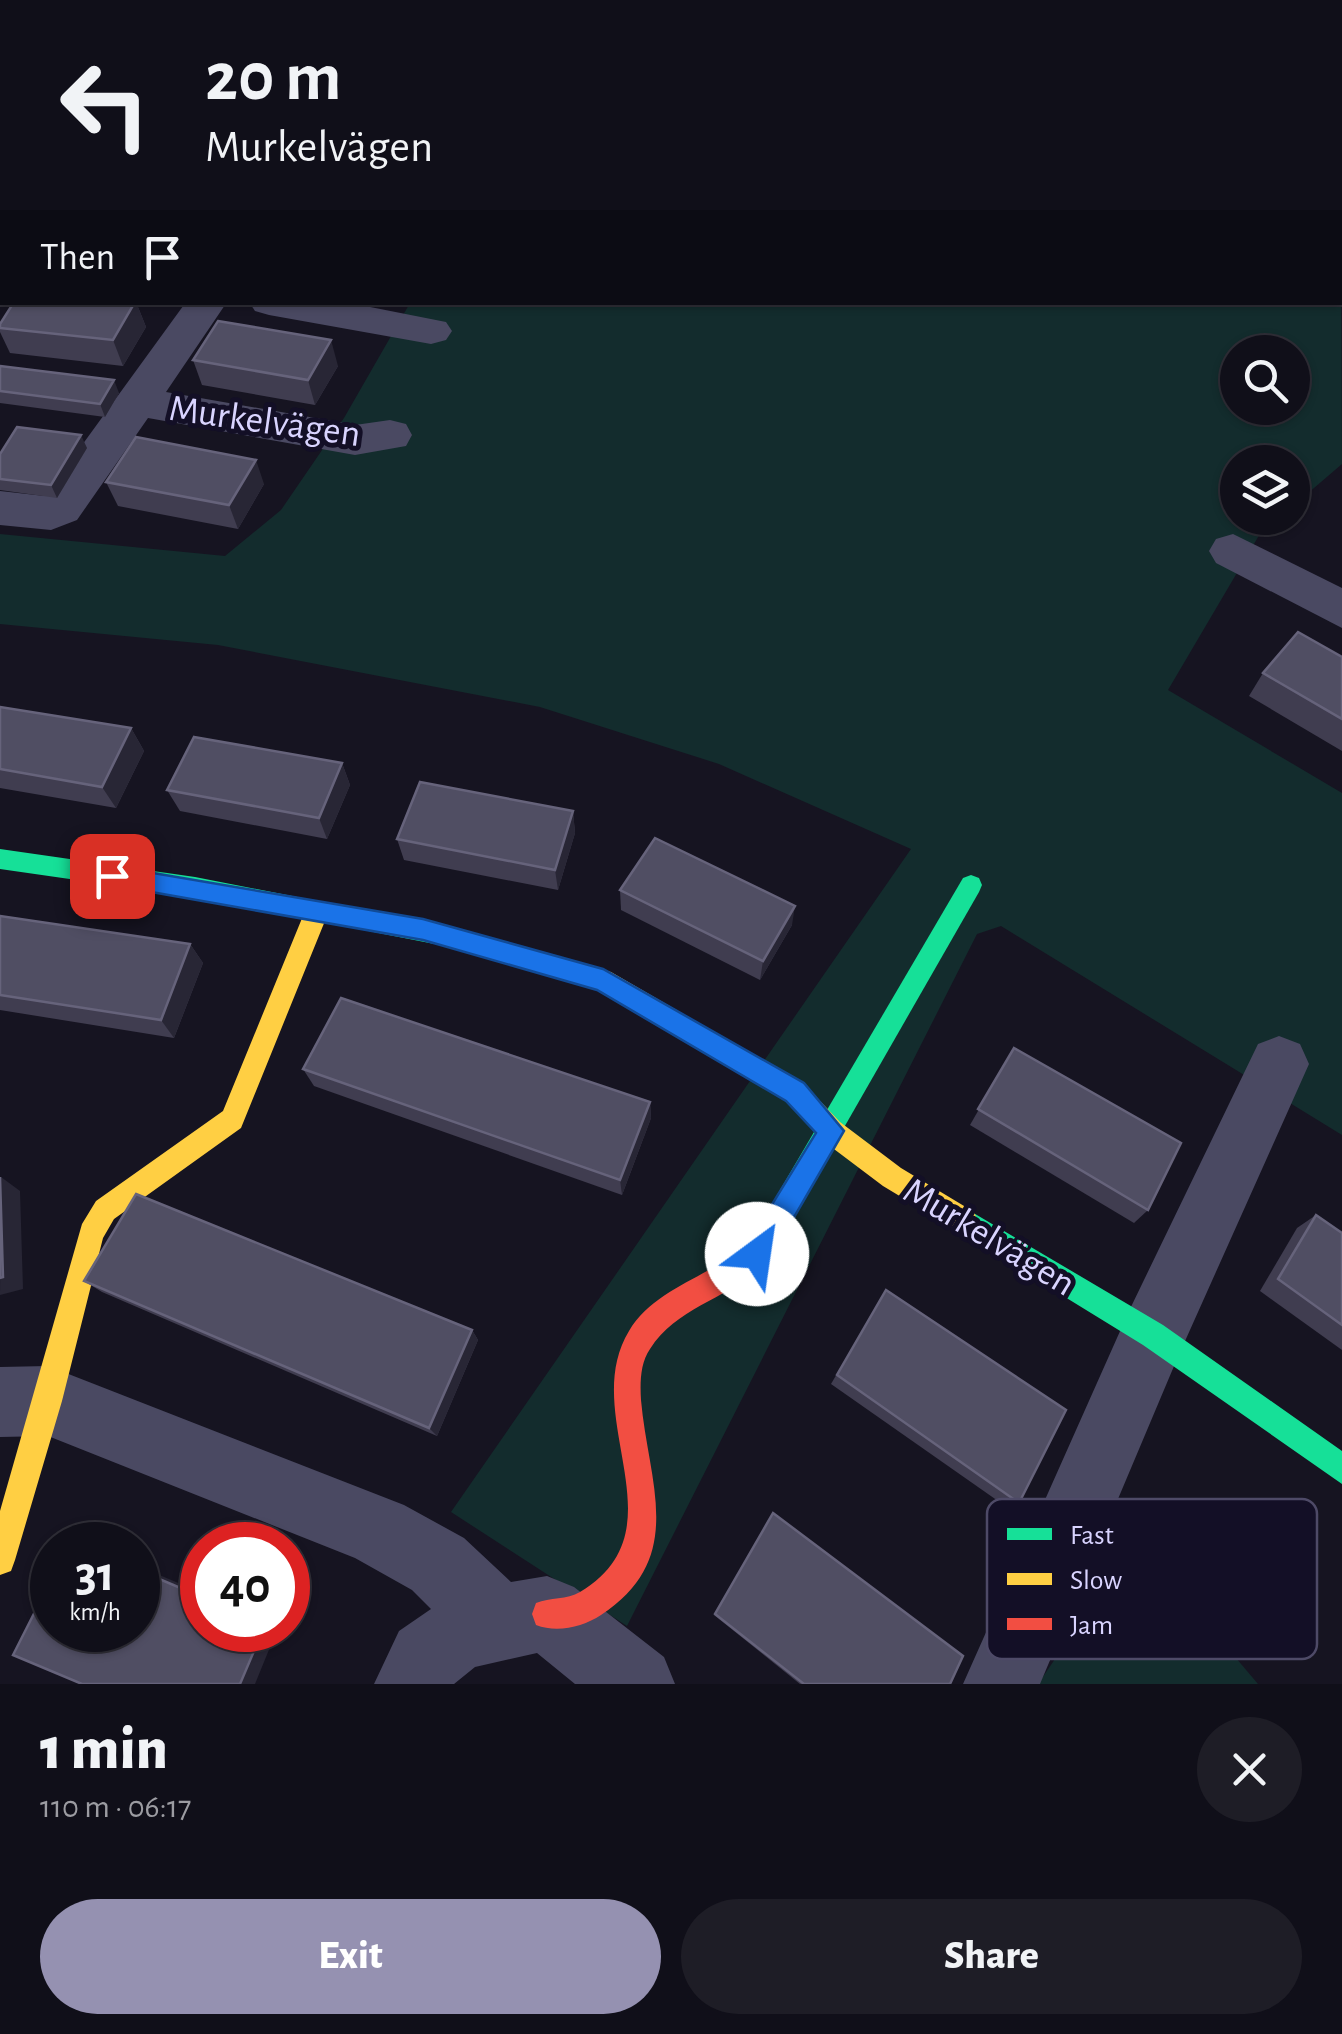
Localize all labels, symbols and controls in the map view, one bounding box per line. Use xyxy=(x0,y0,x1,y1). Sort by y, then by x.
icon: left xyxy=(40,40,170,170)
text: 20 m xyxy=(205,43,342,113)
text: Murkelvägen xyxy=(205,125,433,170)
icon: arrive xyxy=(135,230,190,285)
text: Then xyxy=(40,239,115,277)
map controls xyxy=(1220,335,1310,535)
button: search xyxy=(1220,335,1310,425)
street label: Murkelvägen xyxy=(167,390,363,454)
button: layers xyxy=(1220,445,1310,535)
pin xyxy=(70,834,155,919)
icon: arrive xyxy=(85,849,140,904)
street label: Murkelvägen xyxy=(897,1172,1081,1304)
position arrow xyxy=(705,1202,809,1306)
legend xyxy=(987,1499,1317,1659)
speed limit sign: 40 xyxy=(180,1522,310,1652)
text: Fast xyxy=(1070,1522,1114,1550)
text: 31 xyxy=(75,1550,115,1600)
text: Slow xyxy=(1070,1567,1122,1595)
text: km/h xyxy=(69,1600,121,1625)
text: Jam xyxy=(1070,1612,1113,1640)
button: close xyxy=(1197,1717,1302,1822)
text: 1 min xyxy=(40,1720,168,1780)
text: 110 m · 06:17 xyxy=(40,1791,191,1823)
button: Exit xyxy=(40,1899,661,2014)
button: Share xyxy=(681,1899,1302,2014)

